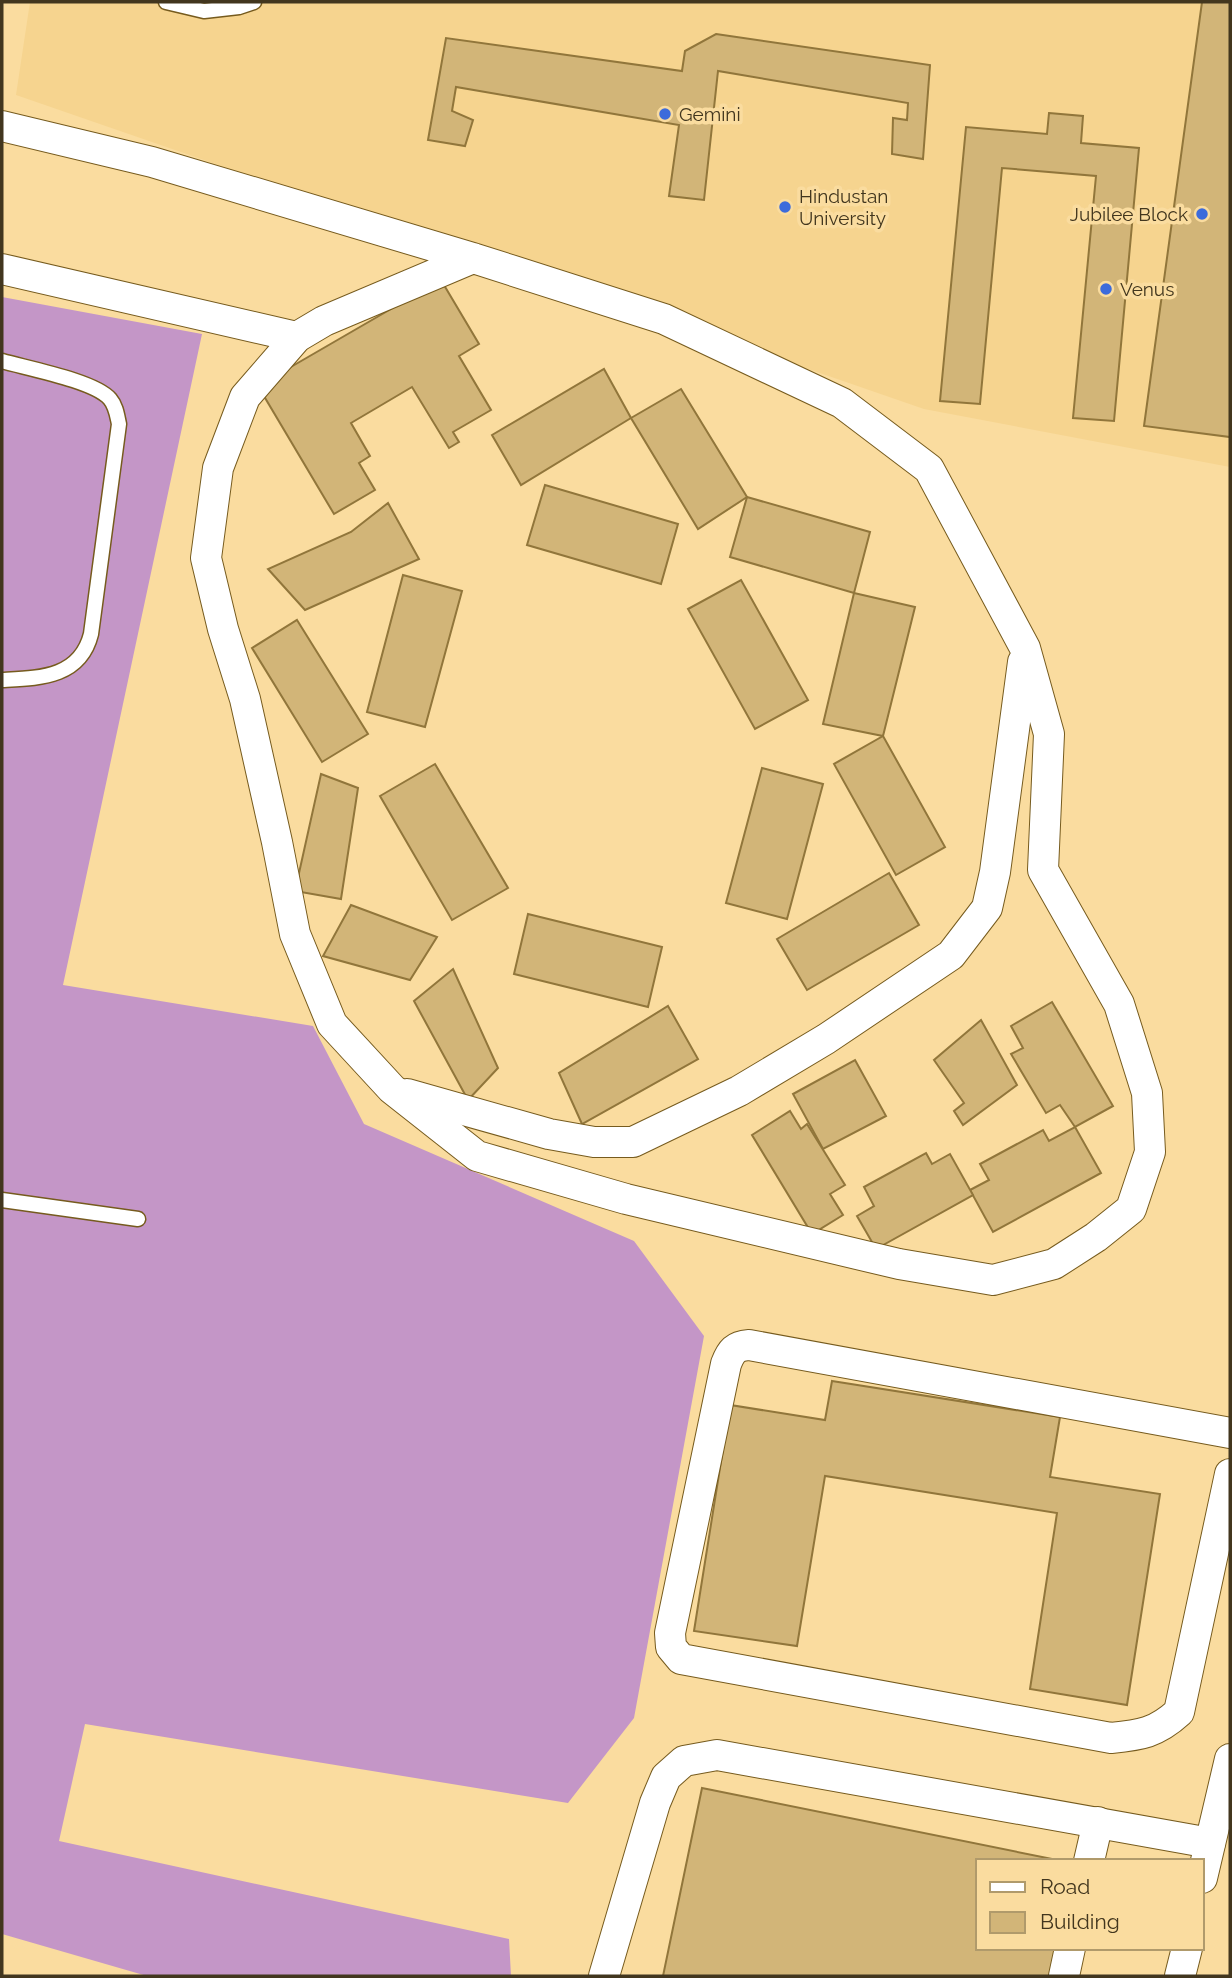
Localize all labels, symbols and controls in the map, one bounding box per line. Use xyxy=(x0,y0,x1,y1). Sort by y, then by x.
place label: Gemini xyxy=(679,103,741,125)
marker: Gemini xyxy=(657,106,673,122)
place label: Hindustan University xyxy=(799,185,888,229)
marker: Hindustan University xyxy=(777,199,793,215)
place label: Jubilee Block xyxy=(1070,203,1188,225)
marker: Jubilee Block xyxy=(1194,206,1210,222)
place label: Venus xyxy=(1120,278,1174,300)
marker: Venus xyxy=(1098,281,1114,297)
legend xyxy=(976,1859,1204,1950)
text: Road xyxy=(1040,1874,1090,1899)
text: Building xyxy=(1040,1909,1120,1934)

